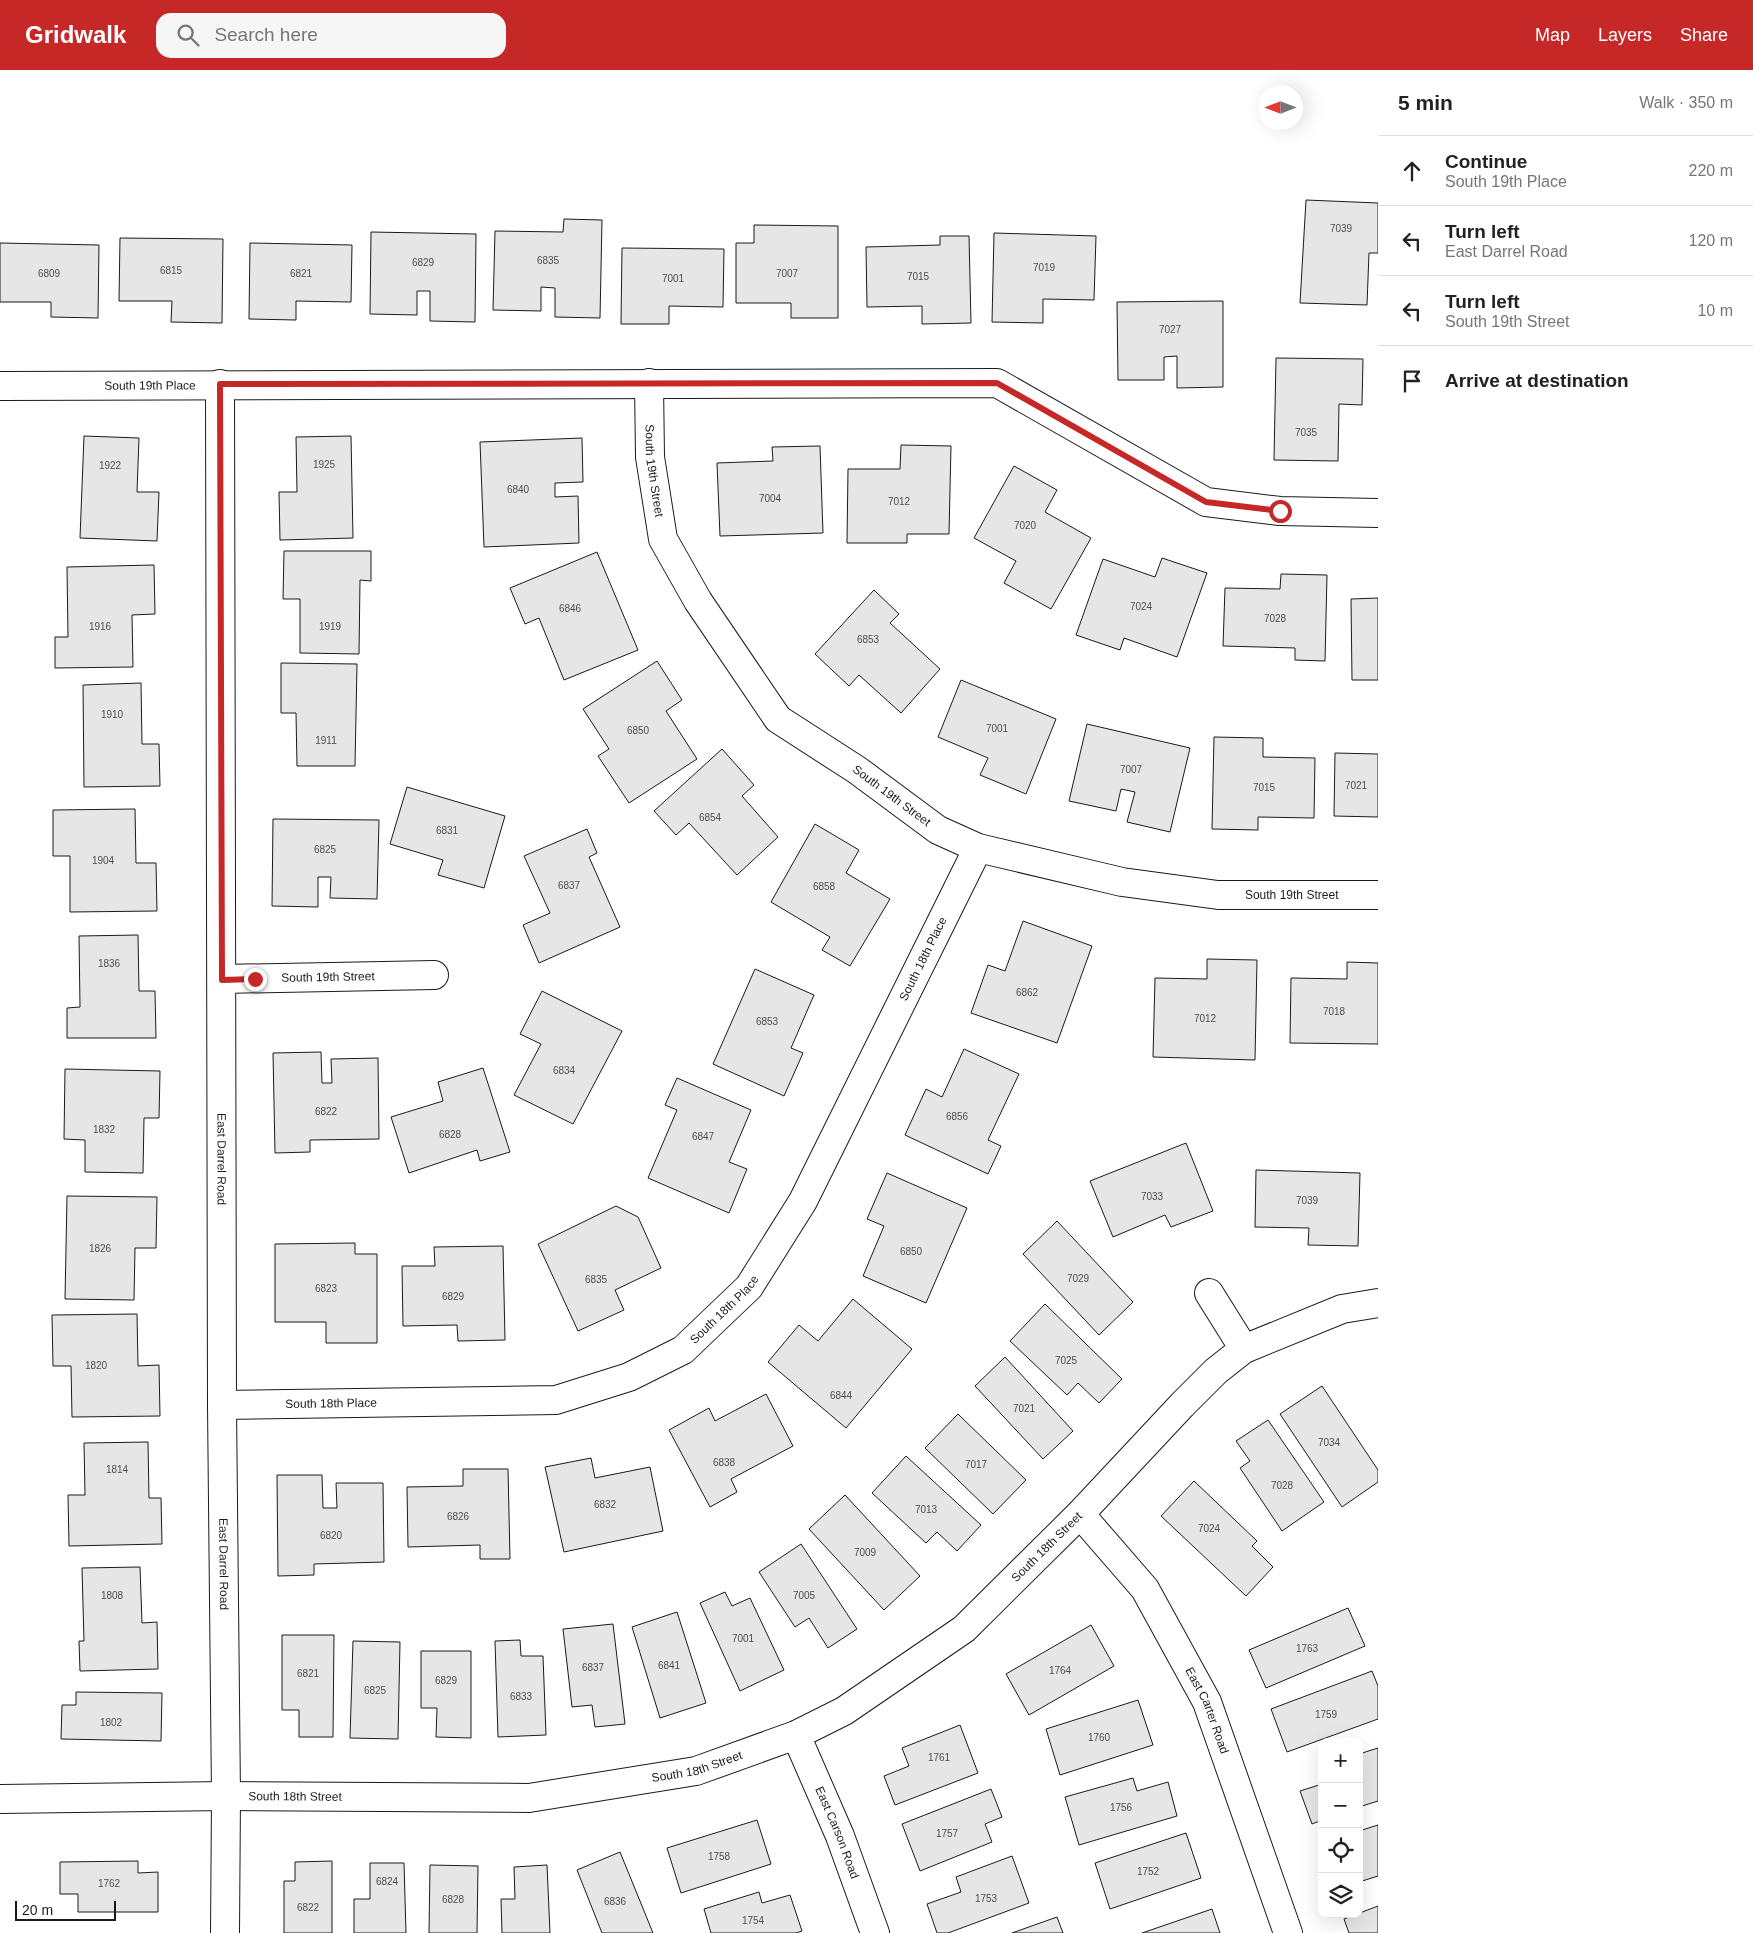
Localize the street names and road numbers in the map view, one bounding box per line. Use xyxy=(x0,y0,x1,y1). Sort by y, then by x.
street label: South 19th Place xyxy=(104,378,196,393)
street label: South 19th Street xyxy=(643,424,667,519)
street label: South 19th Street xyxy=(850,762,934,830)
street label: South 19th Street xyxy=(1245,888,1339,902)
street label: South 18th Place xyxy=(896,914,950,1003)
street label: South 19th Street xyxy=(281,969,376,985)
street label: East Darrel Road xyxy=(214,1113,229,1205)
street label: South 18th Place xyxy=(687,1272,762,1347)
street label: South 18th Place xyxy=(285,1396,377,1411)
street label: South 18th Street xyxy=(1009,1509,1085,1585)
street label: East Darrel Road xyxy=(216,1518,231,1610)
street label: East Carter Road xyxy=(1182,1665,1232,1756)
street label: South 18th Street xyxy=(650,1748,745,1785)
street label: East Carson Road xyxy=(812,1784,862,1881)
street label: South 18th Street xyxy=(248,1789,342,1804)

